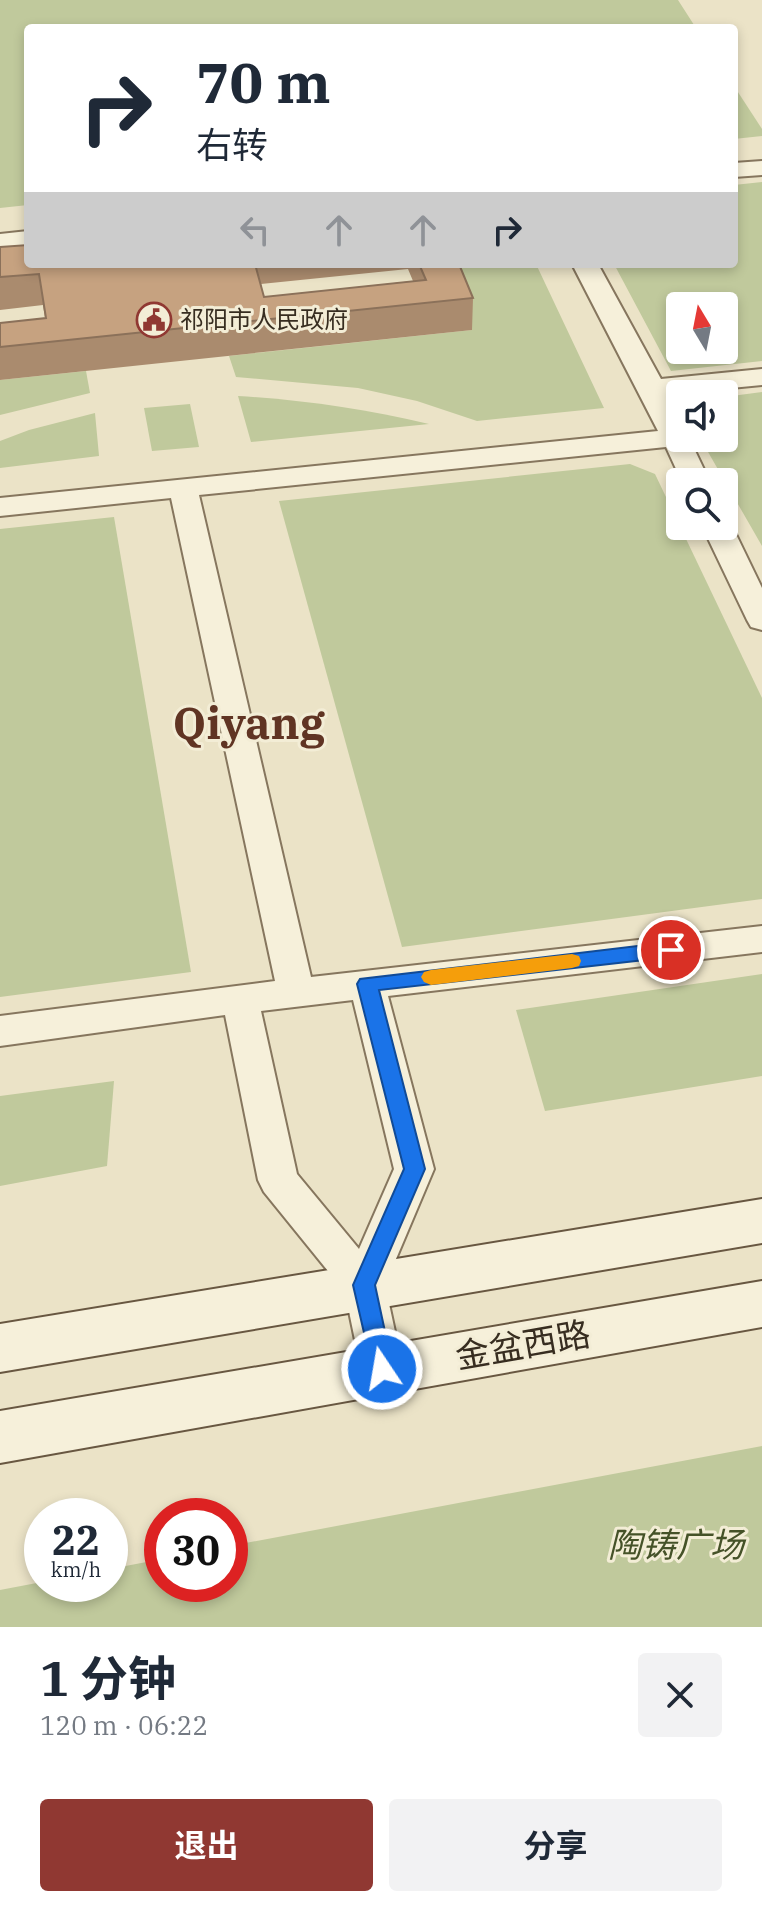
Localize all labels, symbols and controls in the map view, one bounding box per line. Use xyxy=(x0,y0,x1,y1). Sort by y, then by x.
text: 70 m xyxy=(196,46,331,118)
icon: right xyxy=(64,56,168,160)
text: 右转 xyxy=(196,121,268,168)
icon: left xyxy=(233,208,277,252)
icon: ahead xyxy=(317,208,361,252)
icon: ahead xyxy=(401,208,445,252)
icon: right xyxy=(485,208,529,252)
north arrow xyxy=(666,292,738,364)
map controls xyxy=(666,292,738,540)
public building icon: 祁阳市人民政府 xyxy=(135,301,173,339)
place label: 祁阳市人民政府 xyxy=(180,303,348,335)
button: sound xyxy=(666,380,738,452)
button: search xyxy=(666,468,738,540)
district label: Qiyang xyxy=(173,694,326,751)
pin xyxy=(637,916,705,984)
icon: arrive xyxy=(649,928,693,972)
street label: 金盆西路 xyxy=(452,1311,594,1377)
position arrow xyxy=(340,1327,424,1411)
speed limit sign: 30 xyxy=(144,1498,248,1602)
text: 22 xyxy=(52,1514,100,1566)
park label: 陶铸广场 xyxy=(608,1522,747,1566)
text: km/h xyxy=(51,1556,101,1583)
text: 1 分钟 xyxy=(40,1647,176,1709)
button: close xyxy=(638,1653,722,1737)
text: 120 m · 06:22 xyxy=(40,1708,208,1742)
button: 退出 xyxy=(40,1799,373,1891)
button: 分享 xyxy=(389,1799,722,1891)

